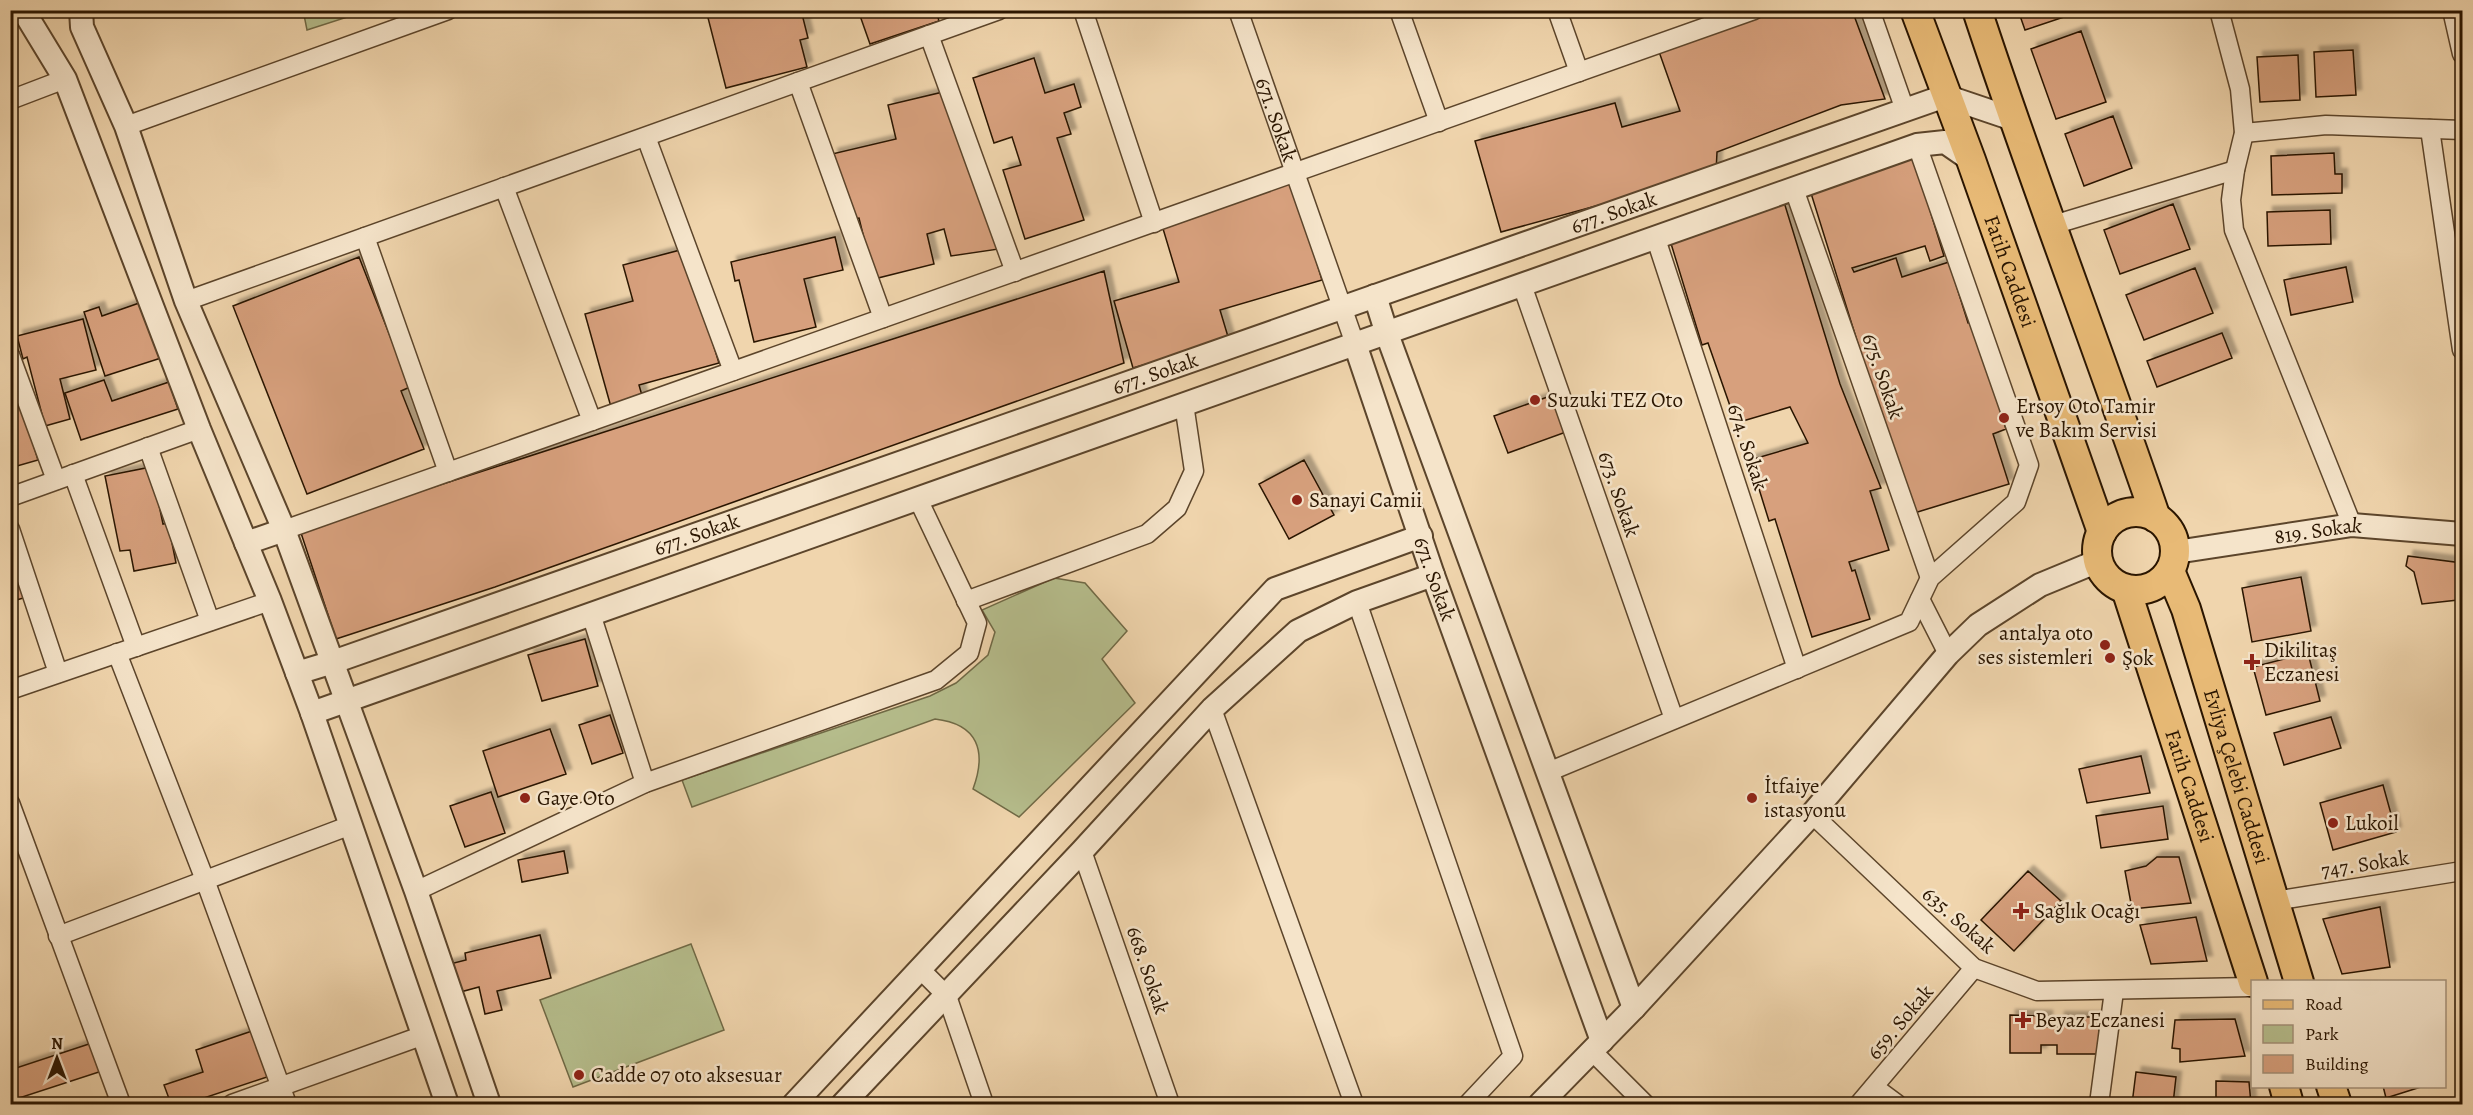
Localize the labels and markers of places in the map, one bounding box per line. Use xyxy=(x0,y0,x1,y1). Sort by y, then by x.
place label: Suzuki TEZ Oto xyxy=(1547,386,1683,414)
place label: Ersoy Oto Tamir ve Bakım Servisi xyxy=(2015,392,2157,444)
marker: Suzuki TEZ Oto xyxy=(1528,393,1542,407)
marker: Ersoy Oto Tamir ve Bakım Servisi xyxy=(1997,411,2011,425)
place label: Sanayi Camii xyxy=(1309,486,1422,514)
marker: Sanayi Camii xyxy=(1290,493,1304,507)
place label: antalya oto ses sistemleri xyxy=(1977,619,2093,671)
place label: Dikilitaş Eczanesi xyxy=(2264,636,2340,688)
marker: antalya oto ses sistemleri xyxy=(2098,638,2112,652)
place label: Şok xyxy=(2122,644,2154,672)
marker: Şok xyxy=(2103,651,2117,665)
marker: Dikilitaş Eczanesi xyxy=(2245,655,2259,669)
place label: İtfaiye istasyonu xyxy=(1764,772,1847,824)
place label: Gaye Oto xyxy=(537,784,615,812)
marker: Gaye Oto xyxy=(518,791,532,805)
marker: İtfaiye istasyonu xyxy=(1745,791,1759,805)
place label: Lukoil xyxy=(2345,809,2399,837)
marker: Lukoil xyxy=(2326,816,2340,830)
place label: Sağlık Ocağı xyxy=(2034,897,2140,925)
marker: Sağlık Ocağı xyxy=(2012,902,2030,920)
place label: Beyaz Eczanesi xyxy=(2035,1006,2165,1034)
marker: Beyaz Eczanesi xyxy=(2016,1013,2030,1027)
place label: Cadde 07 oto aksesuar xyxy=(591,1061,782,1089)
marker: Cadde 07 oto aksesuar xyxy=(572,1068,586,1082)

